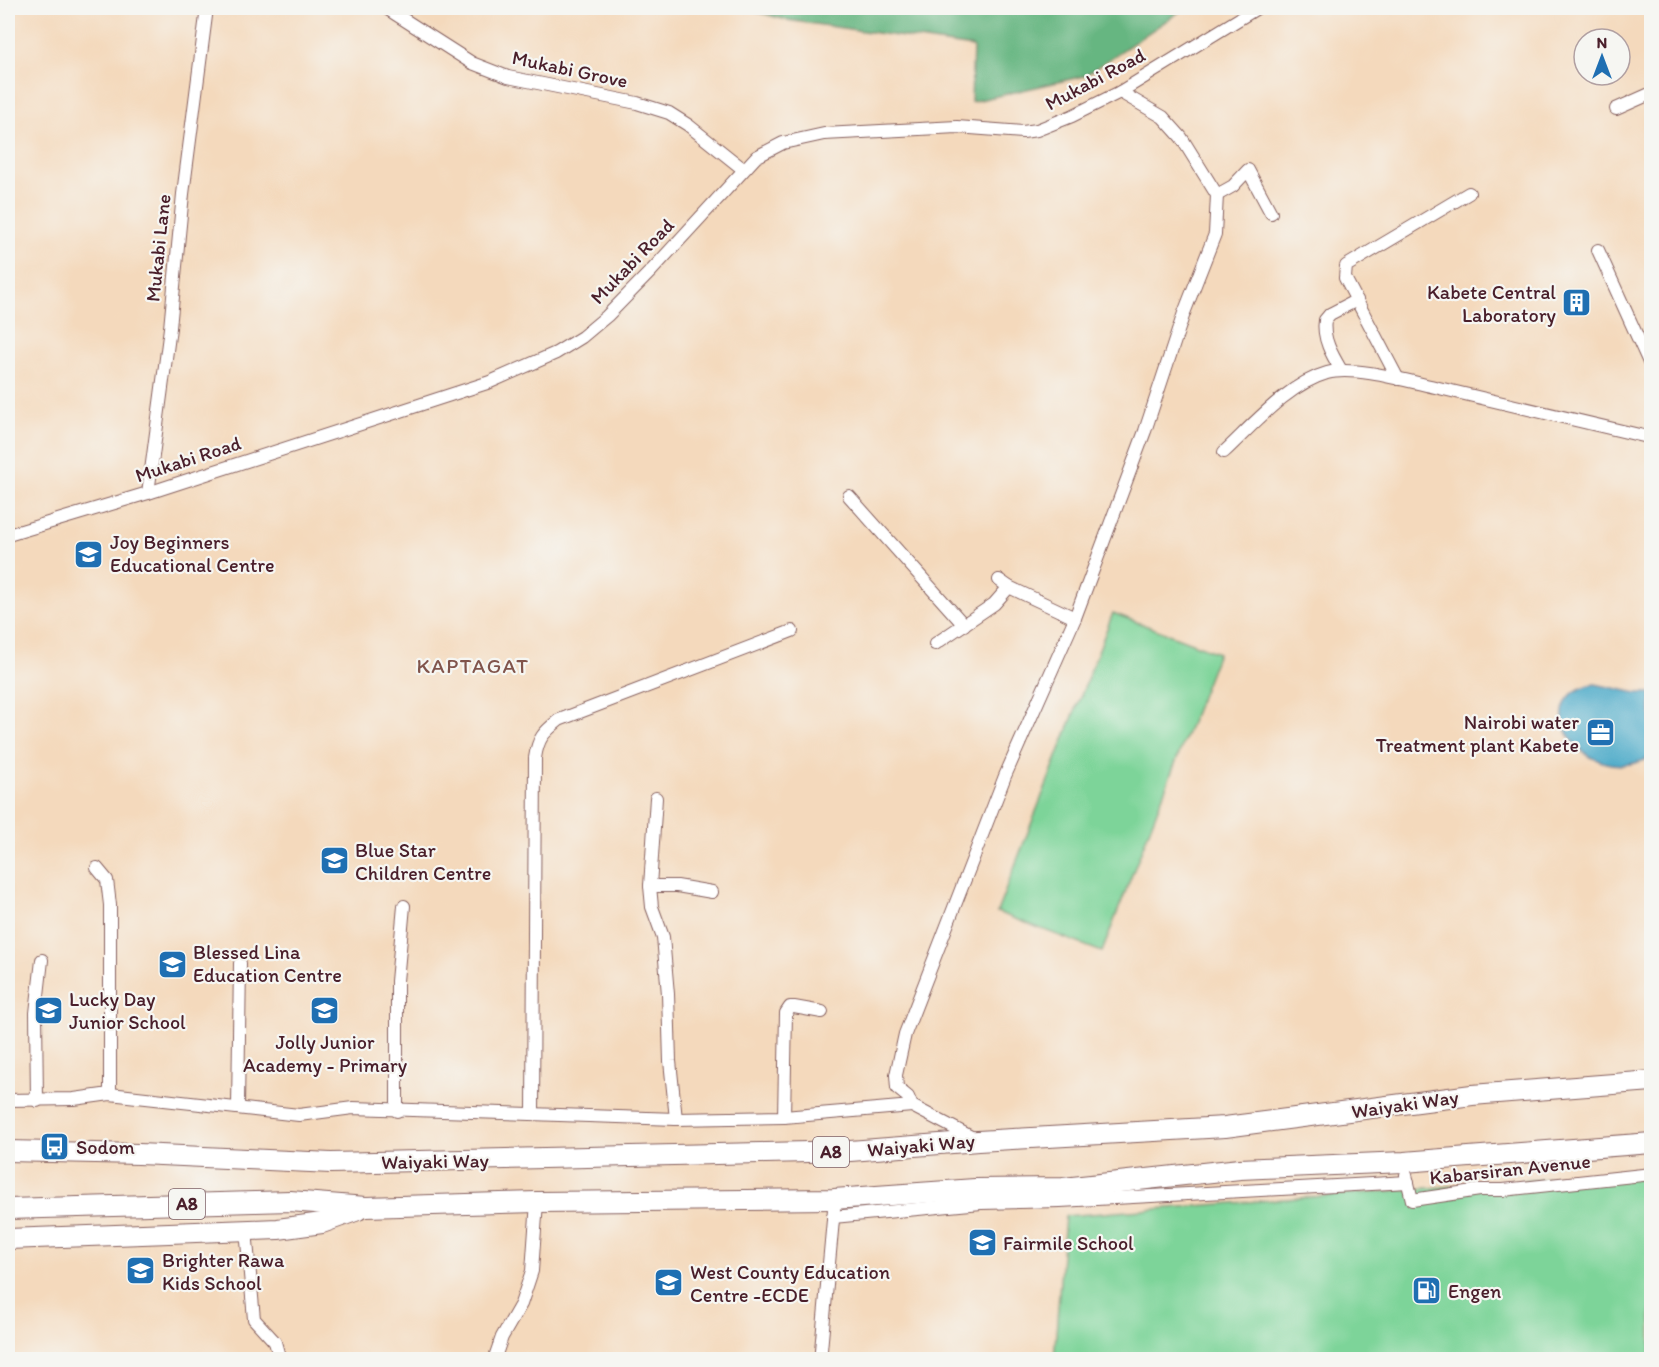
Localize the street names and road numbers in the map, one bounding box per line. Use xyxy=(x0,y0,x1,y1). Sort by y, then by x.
street label: Mukabi Road xyxy=(1041,43,1149,115)
street label: Mukabi Grove xyxy=(510,45,630,93)
street label: Mukabi Lane xyxy=(140,193,176,303)
street label: Mukabi Road xyxy=(585,213,679,309)
street label: Mukabi Road xyxy=(132,431,244,487)
street label: Waiyaki Way xyxy=(1350,1085,1461,1123)
street label: Waiyaki Way xyxy=(866,1128,976,1162)
road number: A8 xyxy=(813,1137,849,1167)
street label: Waiyaki Way xyxy=(381,1148,490,1174)
street label: Kabarsiran Avenue xyxy=(1428,1149,1592,1189)
road number: A8 xyxy=(169,1189,205,1219)

